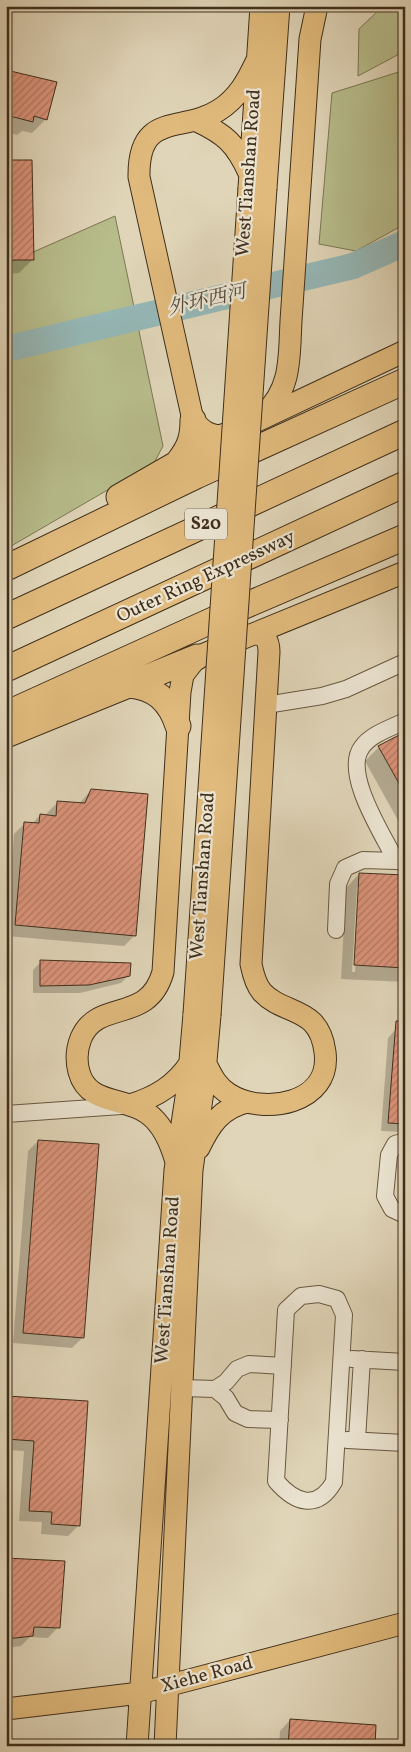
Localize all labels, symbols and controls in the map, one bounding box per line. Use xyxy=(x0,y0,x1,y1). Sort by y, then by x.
street label: West Tianshan Road xyxy=(230,88,268,258)
water label: 外环西河 xyxy=(165,278,252,324)
road number: S20 xyxy=(185,508,227,540)
street label: Outer Ring Expressway xyxy=(112,524,300,630)
street label: West Tianshan Road xyxy=(184,791,222,961)
street label: West Tianshan Road xyxy=(149,1195,187,1365)
street label: Xiehe Road xyxy=(158,1650,256,1700)

